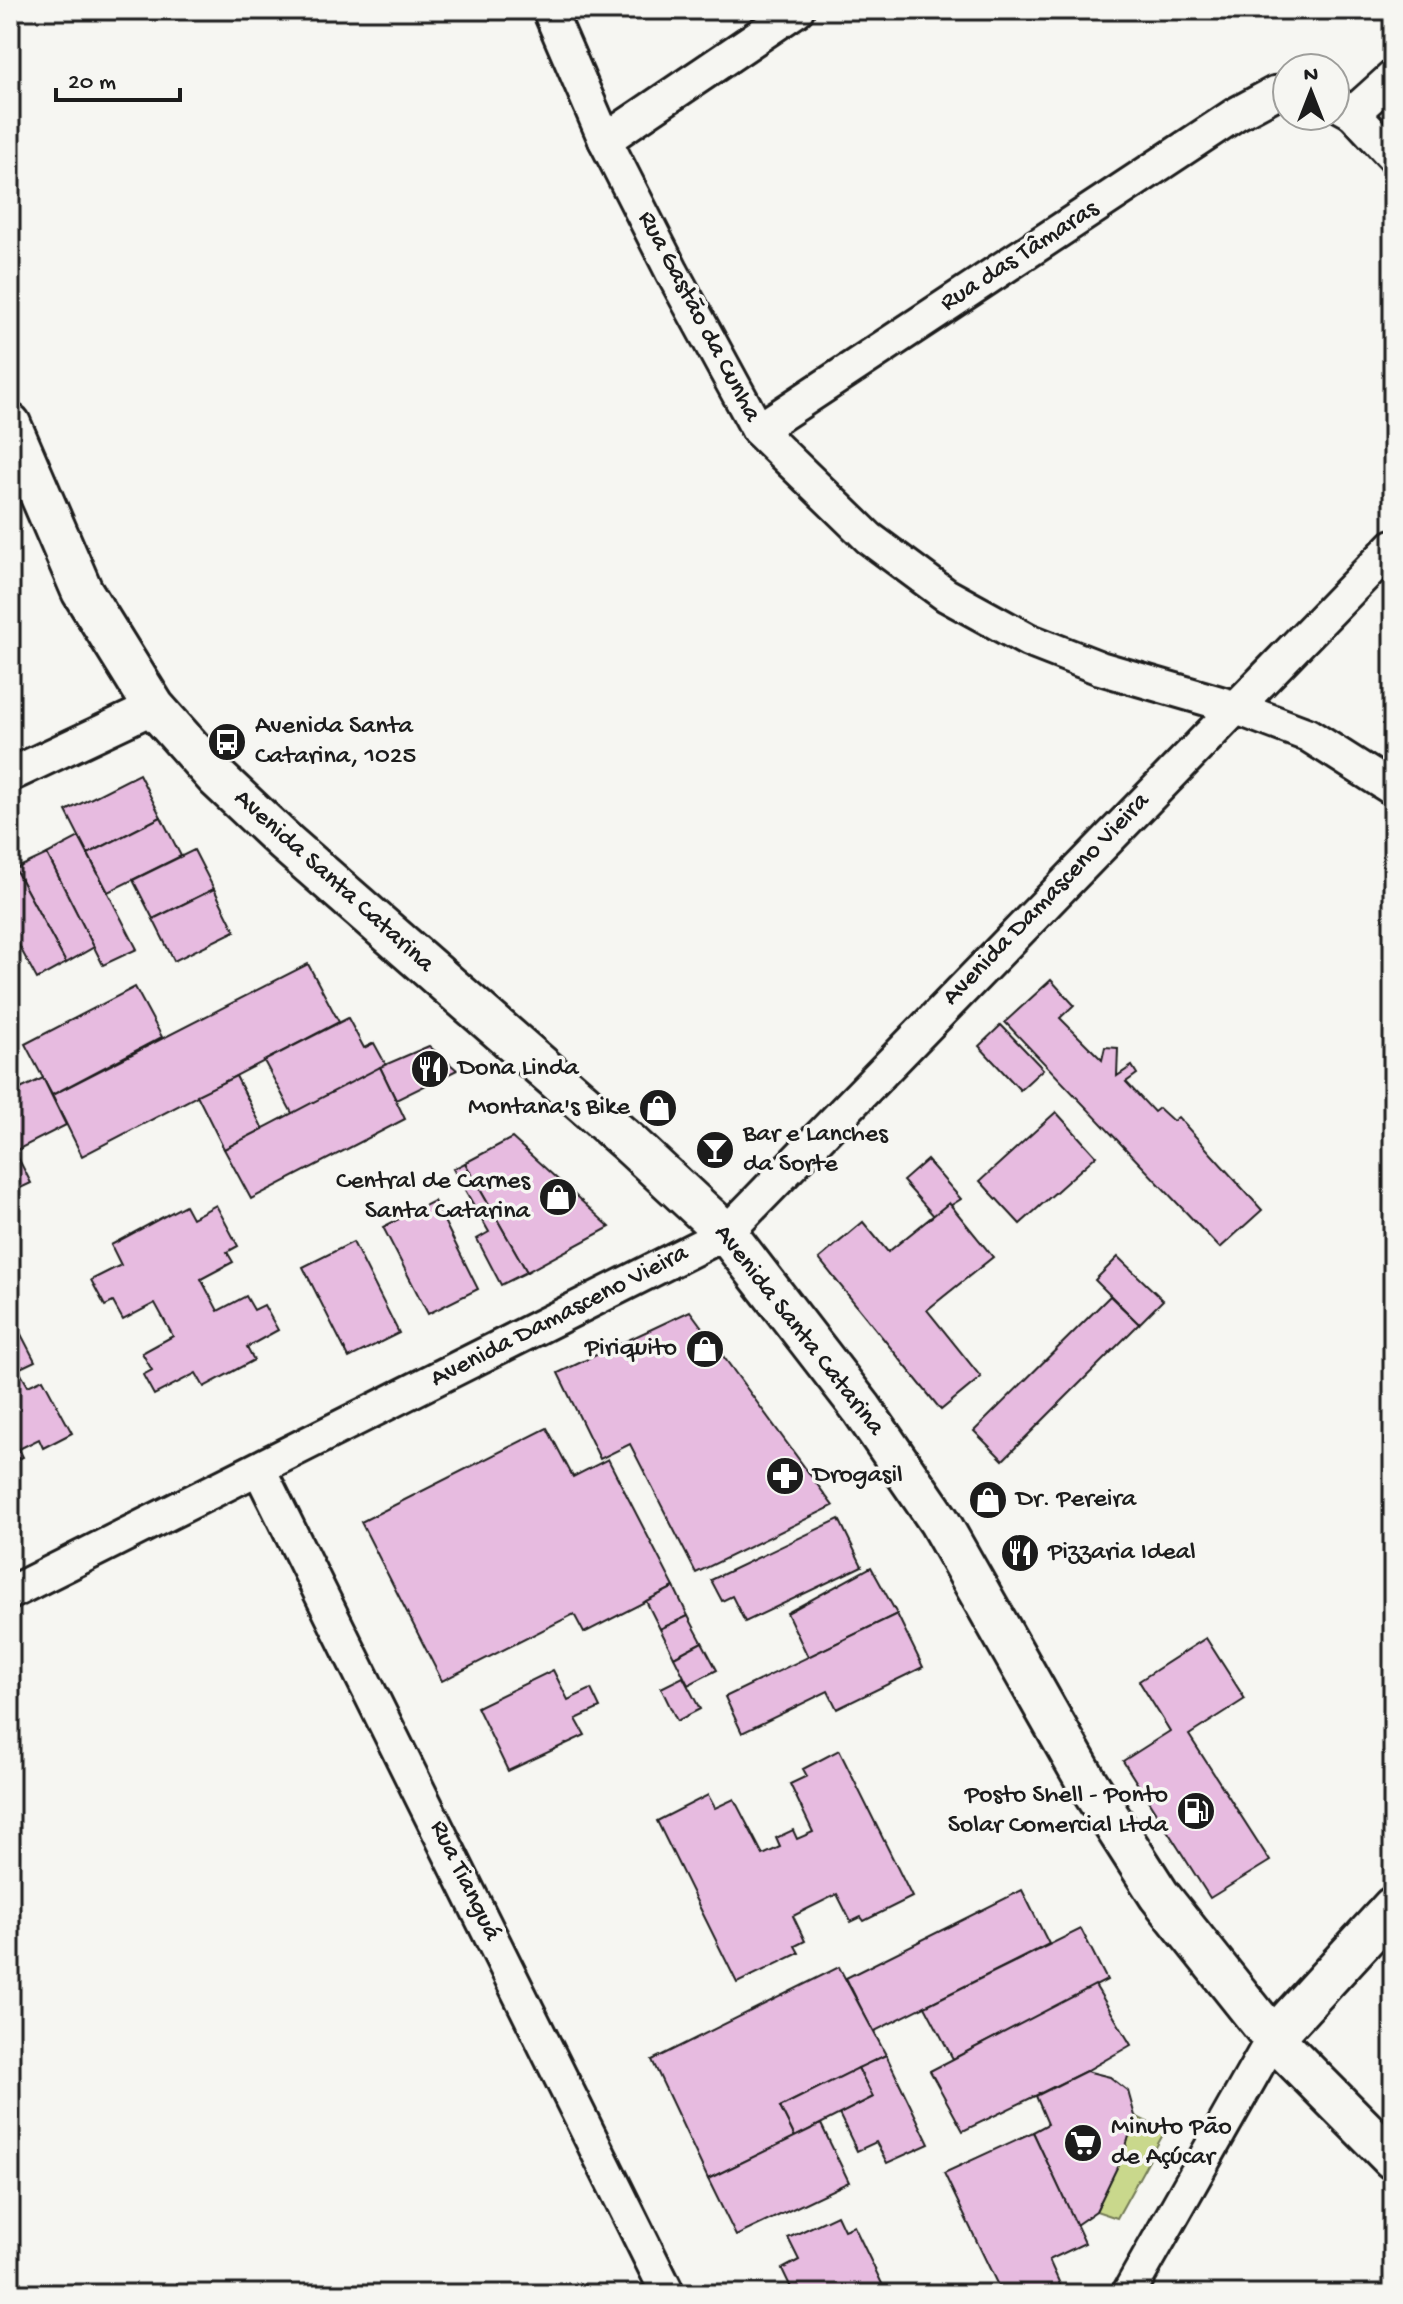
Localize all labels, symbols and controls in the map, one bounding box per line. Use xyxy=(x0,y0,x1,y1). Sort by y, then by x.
scale bar xyxy=(56,52,180,102)
north arrow xyxy=(1271,52,1351,132)
text: N xyxy=(1304,63,1318,89)
text: 20 m xyxy=(68,69,116,98)
street label: Rua das Tâmaras xyxy=(935,194,1106,320)
street label: Rua Gastão da Cunha xyxy=(629,206,767,429)
place label: Avenida Santa Catarina, 1025 xyxy=(255,712,416,773)
bus stop icon: Avenida Santa Catarina, 1025 xyxy=(206,721,248,763)
street label: Avenida Santa Catarina xyxy=(226,784,441,981)
street label: Avenida Damasceno Vieira xyxy=(937,786,1158,1013)
restaurant icon: Dona Linda xyxy=(409,1048,451,1090)
place label: Dona Linda xyxy=(456,1054,580,1085)
shop icon: Montana's Bike xyxy=(637,1087,679,1129)
place label: Montana's Bike xyxy=(468,1093,631,1124)
place label: Bar e Lanches da Sorte xyxy=(742,1120,889,1181)
bar icon: Bar e Lanches da Sorte xyxy=(694,1129,736,1171)
place label: Central de Carnes Santa Catarina xyxy=(336,1167,532,1228)
shop icon: Central de Carnes Santa Catarina xyxy=(537,1176,579,1218)
street label: Avenida Santa Catarina xyxy=(706,1219,891,1444)
street label: Avenida Damasceno Vieira xyxy=(426,1238,695,1395)
shop icon: Piriquito xyxy=(684,1328,726,1370)
place label: Piriquito xyxy=(584,1334,677,1365)
pharmacy icon: Drogasil xyxy=(764,1455,806,1497)
place label: Drogasil xyxy=(811,1461,903,1492)
shop icon: Dr. Pereira xyxy=(967,1479,1009,1521)
place label: Dr. Pereira xyxy=(1014,1485,1138,1516)
restaurant icon: Pizzaria Ideal xyxy=(999,1532,1041,1574)
place label: Pizzaria Ideal xyxy=(1047,1538,1196,1569)
place label: Posto Shell - Ponto Solar Comercial Ltda xyxy=(948,1781,1170,1842)
fuel station icon: Posto Shell - Ponto Solar Comercial Ltda xyxy=(1175,1790,1217,1832)
street label: Rua Tianguá xyxy=(422,1816,507,1948)
place label: Minuto Pão de Açúcar xyxy=(1111,2113,1232,2174)
supermarket icon: Minuto Pão de Açúcar xyxy=(1062,2122,1104,2164)

